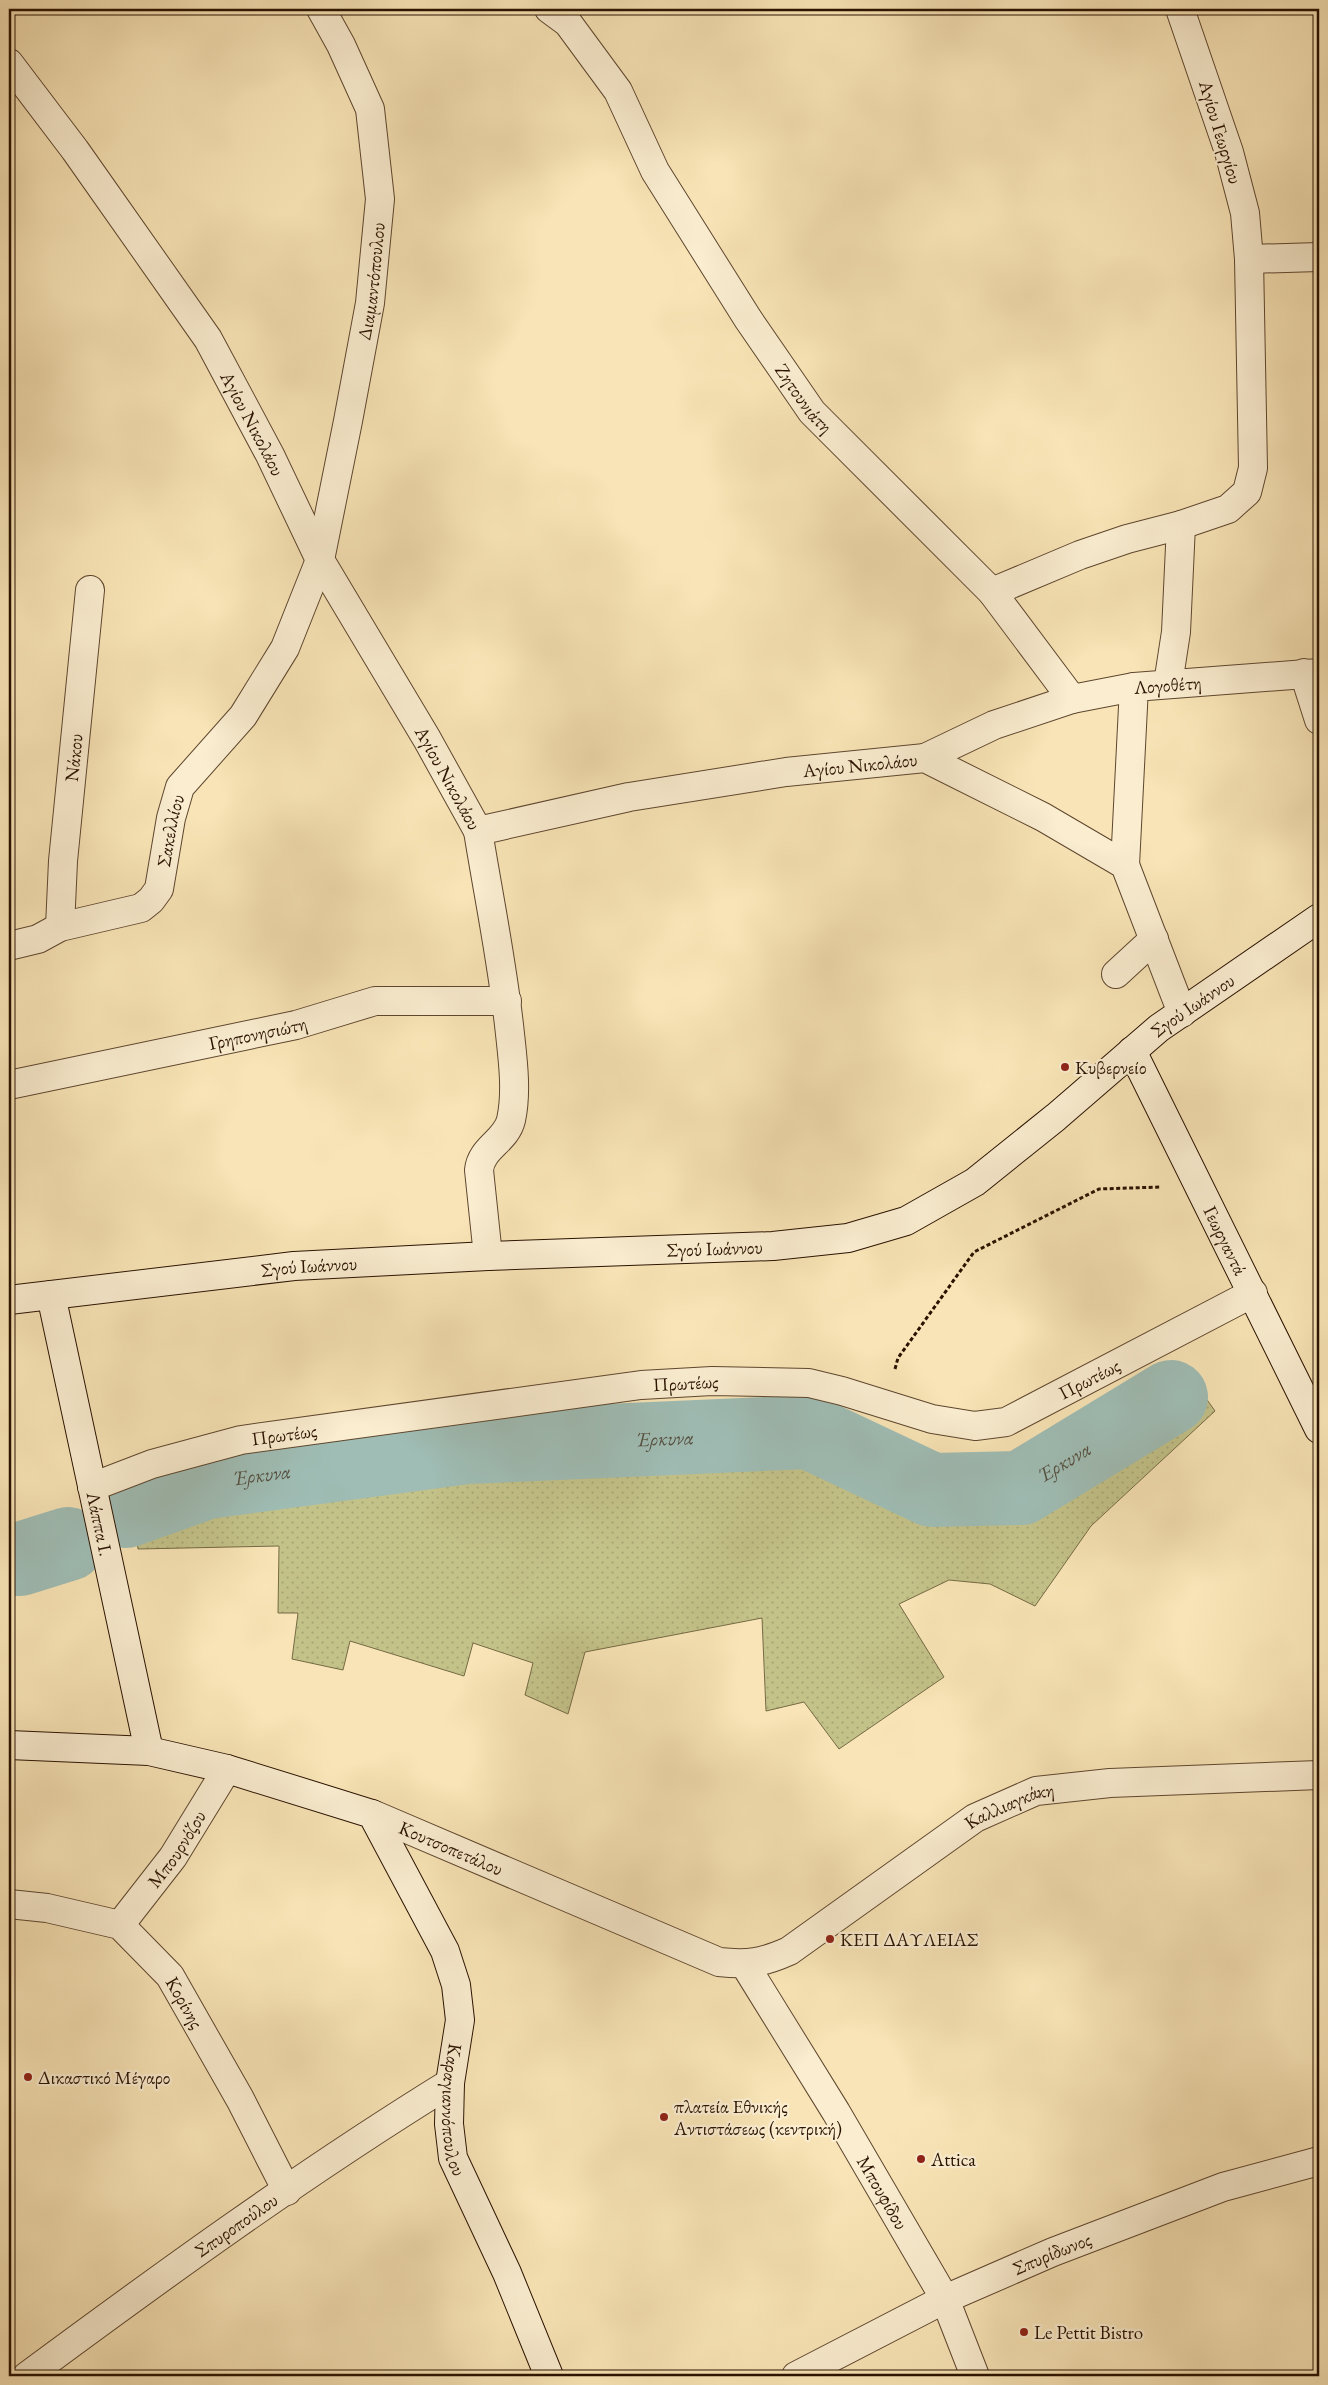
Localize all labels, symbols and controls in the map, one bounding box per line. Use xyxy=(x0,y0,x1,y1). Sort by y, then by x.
street label: Αγίου Γεωργίου xyxy=(1193,76,1248,187)
street label: Διαμαντόπουλου xyxy=(351,221,391,342)
street label: Ζητουνιάτη xyxy=(769,359,838,439)
street label: Αγίου Νικολάου xyxy=(214,366,290,480)
street label: Λογοθέτη xyxy=(1132,670,1202,700)
street label: Αγίου Νικολάου xyxy=(409,721,487,834)
street label: Νάκου xyxy=(59,732,89,783)
street label: Αγίου Νικολάου xyxy=(801,747,919,783)
street label: Σακελλίου xyxy=(151,791,190,869)
street label: Σγού Ιωάννου xyxy=(1145,968,1239,1043)
street label: Γρηπονησιώτη xyxy=(206,1010,310,1056)
place label: Κυβερνείο xyxy=(1075,1055,1146,1080)
marker: Κυβερνείο xyxy=(1059,1061,1071,1073)
street label: Γεωργαντά xyxy=(1198,1202,1253,1279)
street label: Σγού Ιωάννου xyxy=(666,1234,763,1263)
street label: Σγού Ιωάννου xyxy=(260,1251,358,1283)
street label: Πρωτέως xyxy=(1054,1353,1124,1405)
street label: Πρωτέως xyxy=(652,1369,719,1397)
street label: Πρωτέως xyxy=(250,1418,319,1451)
water label: Έρκυνα xyxy=(635,1424,694,1453)
water label: Έρκυνα xyxy=(1033,1436,1095,1488)
water label: Έρκυνα xyxy=(231,1458,292,1491)
street label: Λάππα Ι. xyxy=(80,1489,119,1558)
street label: Καλλιαγκάκη xyxy=(959,1777,1056,1835)
street label: Μπουρνόζου xyxy=(142,1806,212,1893)
street label: Κουτσοπετάλου xyxy=(395,1815,507,1881)
place label: ΚΕΠ ΔΑΥΛΕΙΑΣ xyxy=(840,1927,979,1952)
marker: ΚΕΠ ΔΑΥΛΕΙΑΣ xyxy=(824,1933,836,1945)
street label: Κορίνης xyxy=(160,1972,209,2033)
street label: Καραγιαννόπουλου xyxy=(436,2042,472,2180)
place label: Δικαστικό Μέγαρο xyxy=(38,2065,170,2090)
marker: Δικαστικό Μέγαρο xyxy=(22,2071,34,2083)
place label: πλατεία Εθνικής Αντιστάσεως (κεντρική) xyxy=(673,2094,842,2141)
marker: πλατεία Εθνικής Αντιστάσεως (κεντρική) xyxy=(658,2111,670,2123)
place label: Attica xyxy=(930,2147,976,2172)
street label: Μπουφίδου xyxy=(851,2151,914,2234)
marker: Attica xyxy=(915,2153,927,2165)
street label: Σπυροπούλου xyxy=(190,2187,283,2263)
street label: Σπυρίδωνος xyxy=(1009,2227,1095,2281)
place label: Le Pettit Bistro xyxy=(1034,2320,1143,2345)
marker: Le Pettit Bistro xyxy=(1018,2326,1030,2338)

